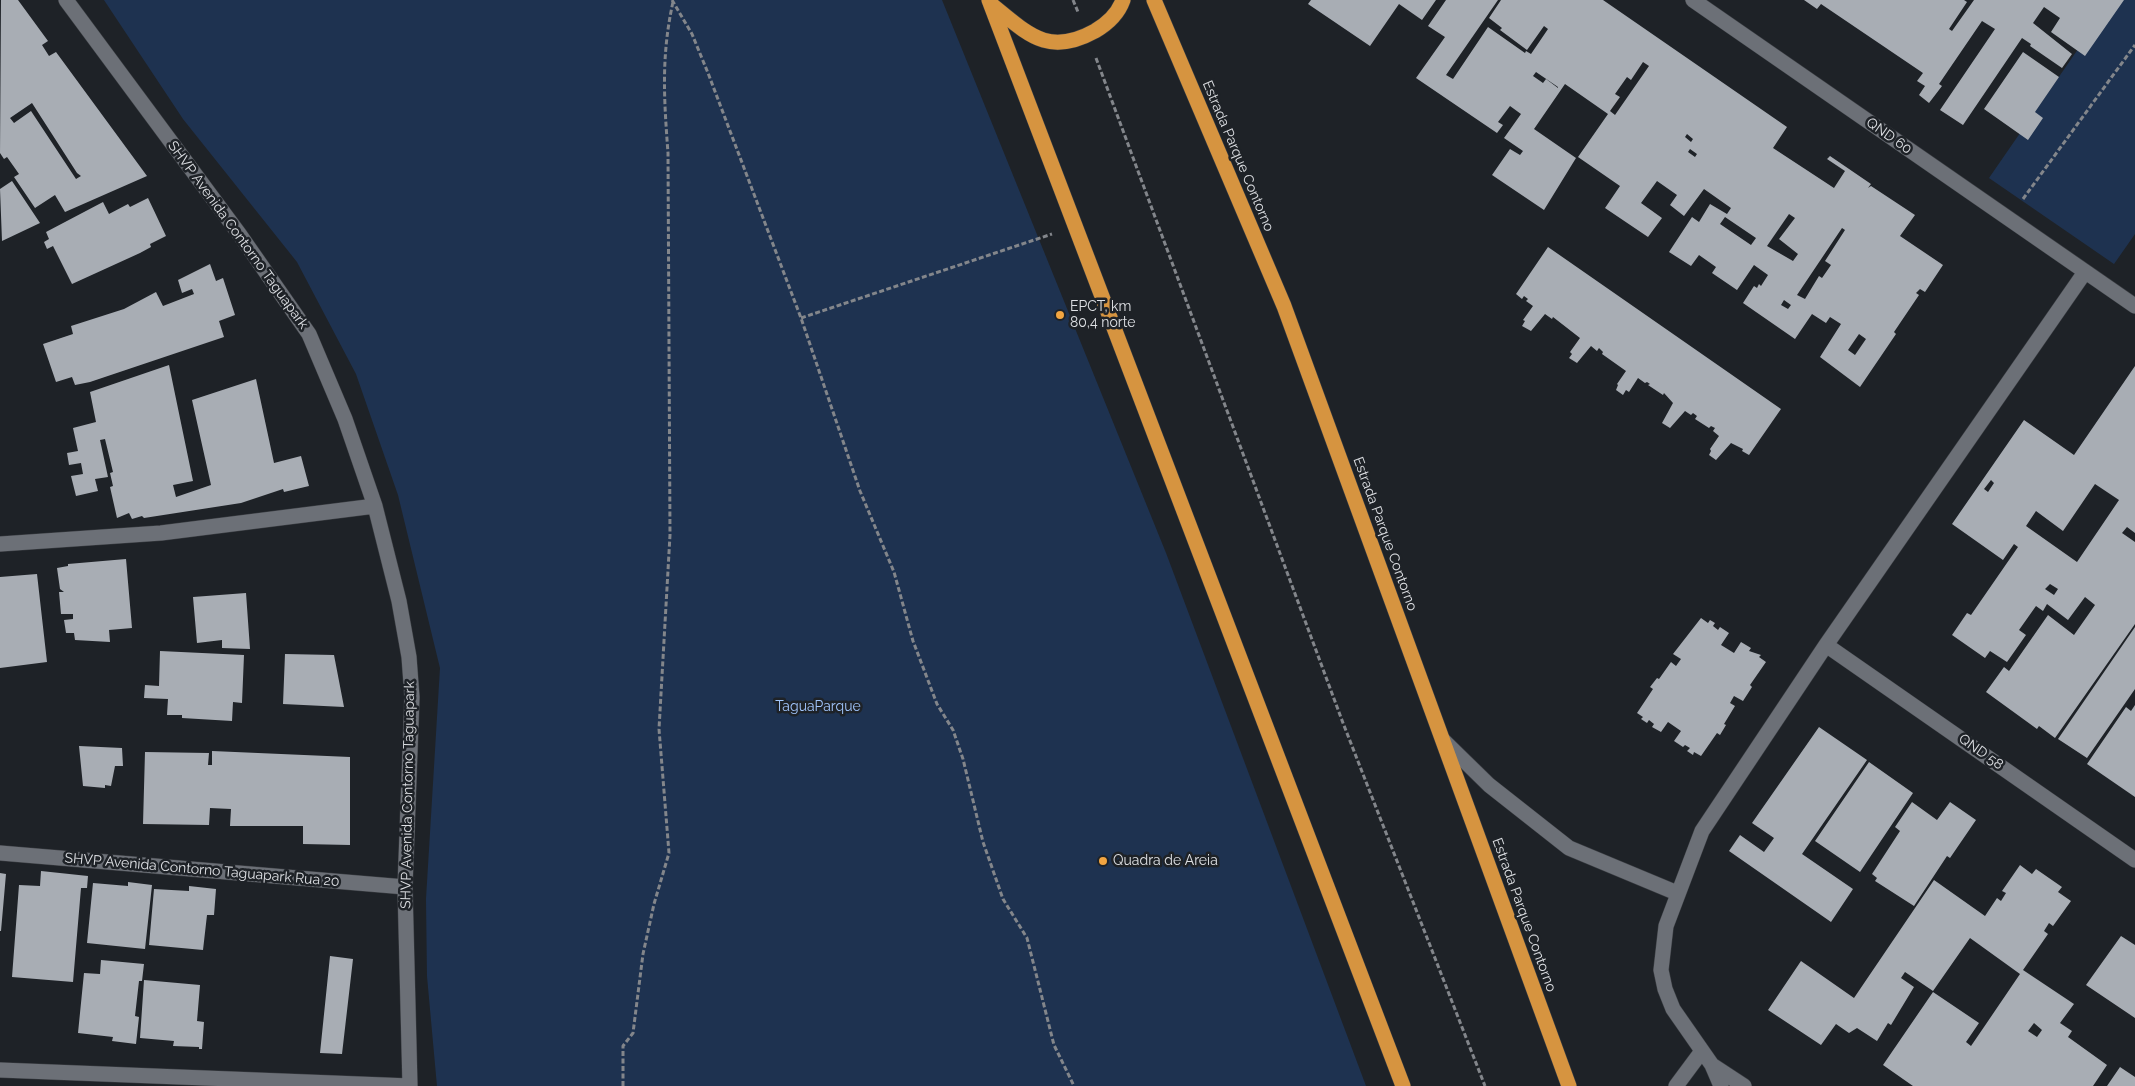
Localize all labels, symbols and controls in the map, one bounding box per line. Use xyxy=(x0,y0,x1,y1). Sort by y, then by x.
street label: Estrada Parque Contorno xyxy=(1199,78,1277,234)
street label: QND 60 xyxy=(1863,114,1915,158)
street label: SHVP Avenida Contorno Taguapark xyxy=(164,138,312,332)
place label: EPCT, km 80,4 norte xyxy=(1070,299,1135,332)
marker: EPCT, km 80,4 norte xyxy=(1054,309,1066,321)
street label: Estrada Parque Contorno xyxy=(1349,455,1421,613)
street label: SHVP Avenida Contorno Taguapark xyxy=(398,681,418,909)
park label: TaguaParque xyxy=(775,699,861,715)
street label: QND 58 xyxy=(1955,731,2007,773)
street label: Estrada Parque Contorno xyxy=(1488,836,1560,994)
street label: SHVP Avenida Contorno Taguapark Rua 20 xyxy=(64,850,340,890)
place label: Quadra de Areia xyxy=(1113,853,1218,869)
marker: Quadra de Areia xyxy=(1097,855,1109,867)

